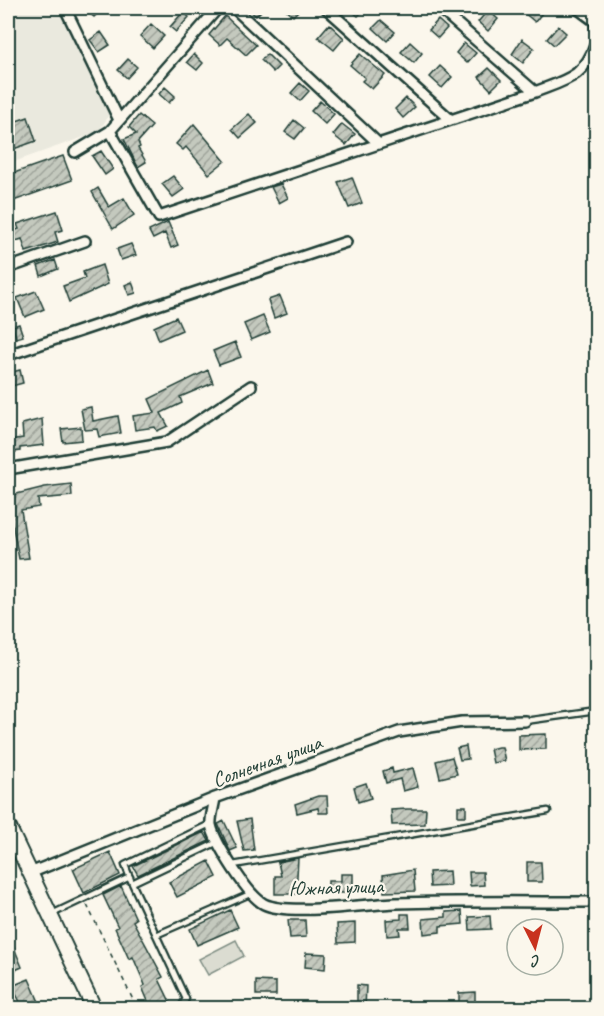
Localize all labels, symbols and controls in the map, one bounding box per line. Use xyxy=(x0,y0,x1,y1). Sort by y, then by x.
street label: Солнечная улица xyxy=(209,729,327,793)
street label: Южная улица xyxy=(288,872,385,902)
north arrow xyxy=(505,917,565,977)
text: С xyxy=(529,951,541,972)

